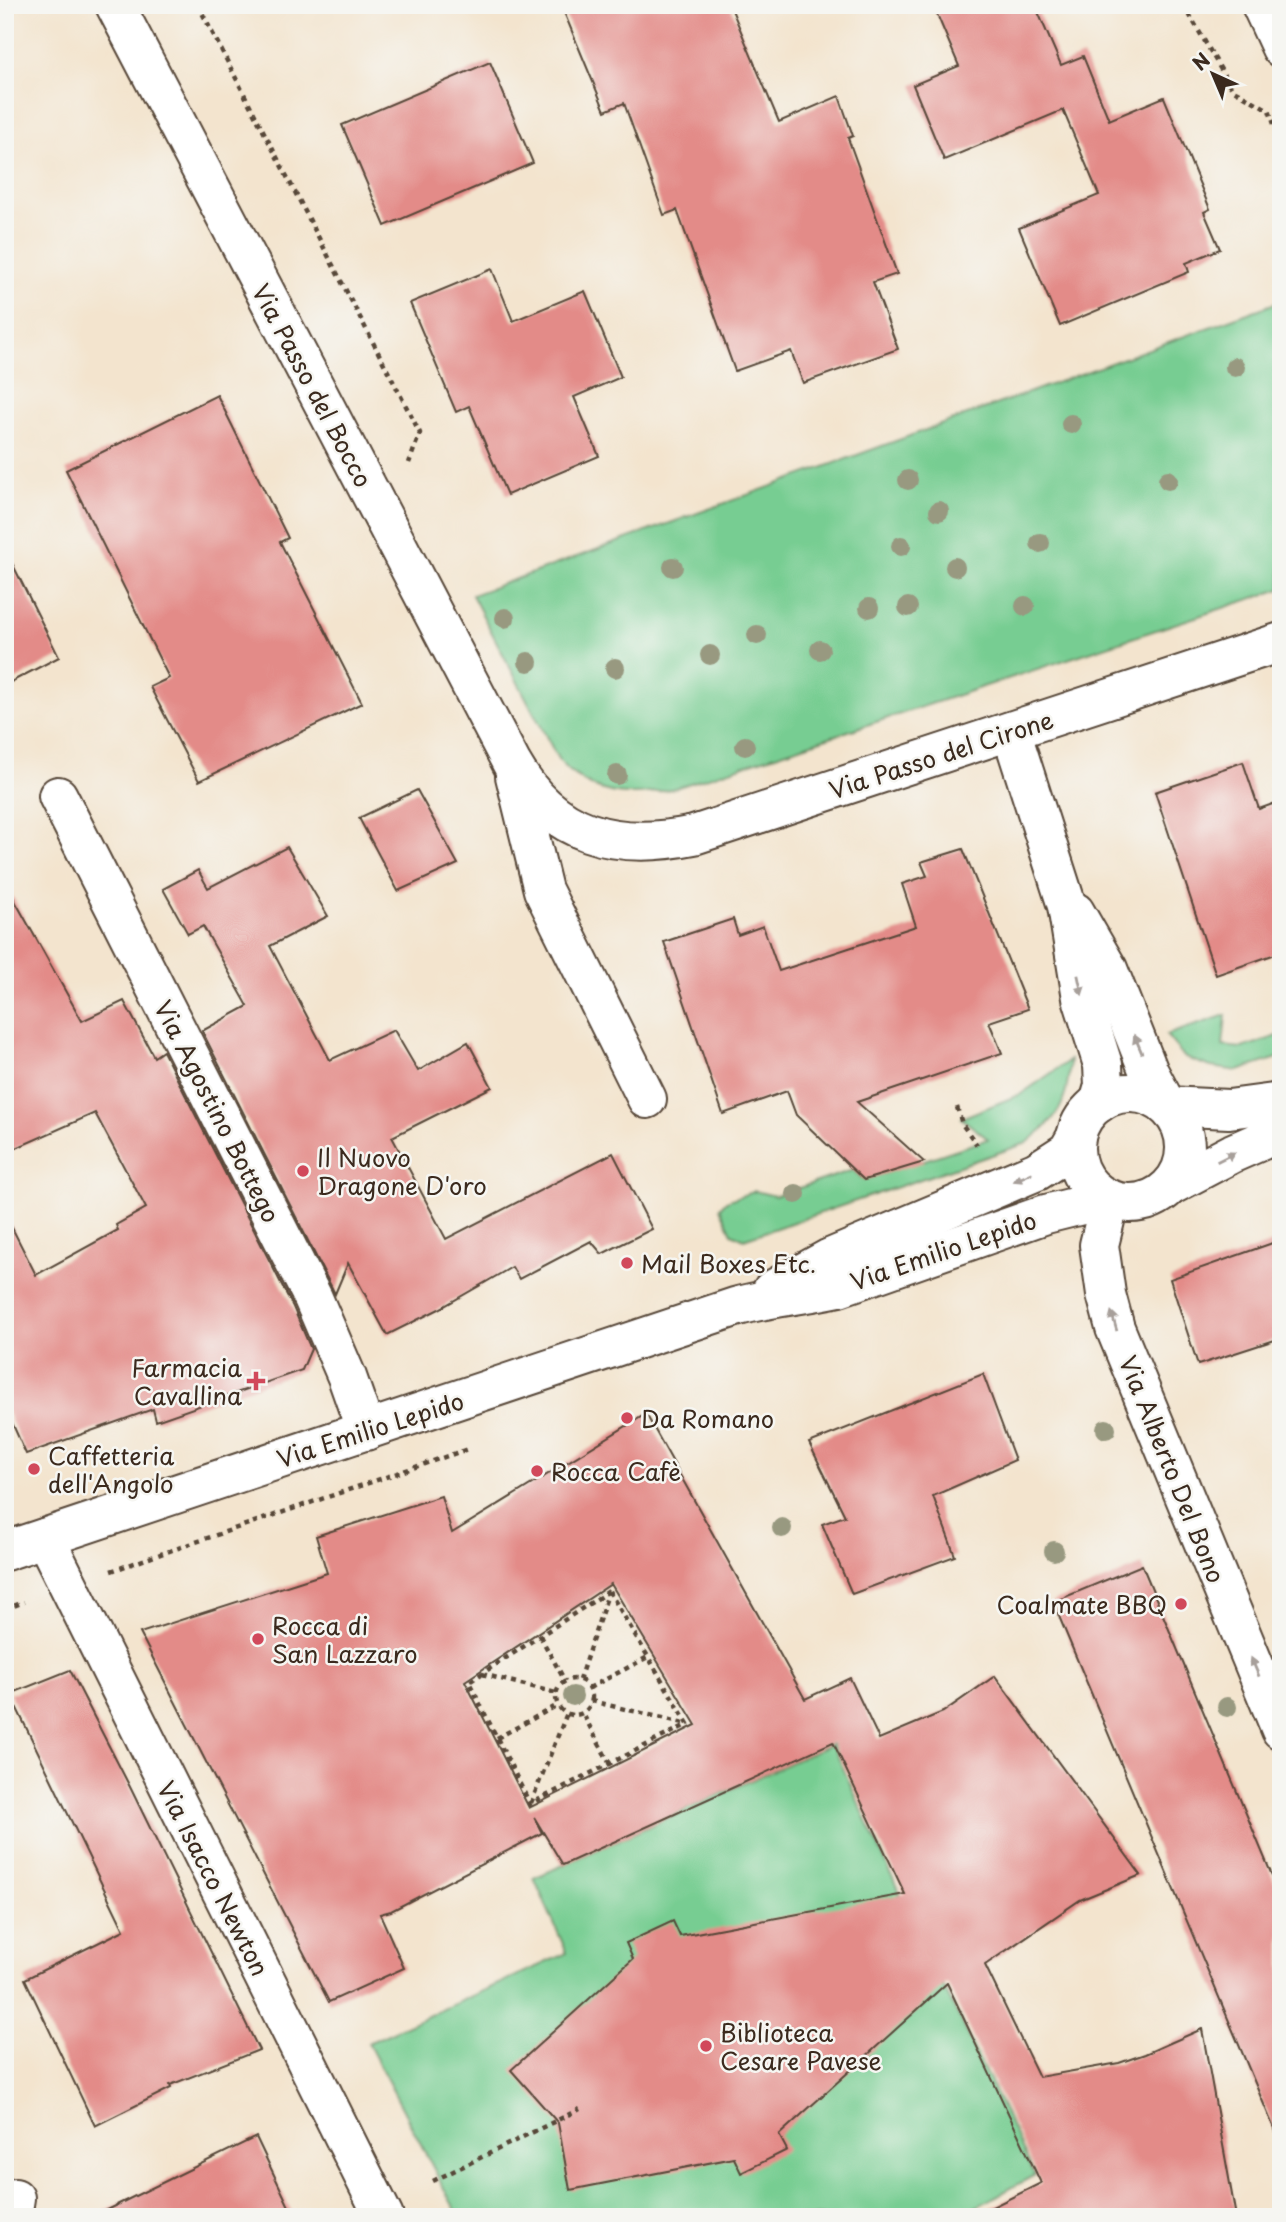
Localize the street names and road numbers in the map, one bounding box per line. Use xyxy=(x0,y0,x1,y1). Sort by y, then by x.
street label: Via Passo del Bocco xyxy=(244,277,382,493)
street label: Via Passo del Cirone xyxy=(824,701,1058,807)
street label: Via Agostino Bottego xyxy=(146,993,290,1229)
street label: Via Emilio Lepido xyxy=(845,1201,1041,1299)
street label: Via Alberto Del Bono xyxy=(1111,1350,1235,1588)
street label: Via Emilio Lepido xyxy=(272,1382,468,1476)
street label: Via Isacco Newton xyxy=(149,1774,279,1982)

